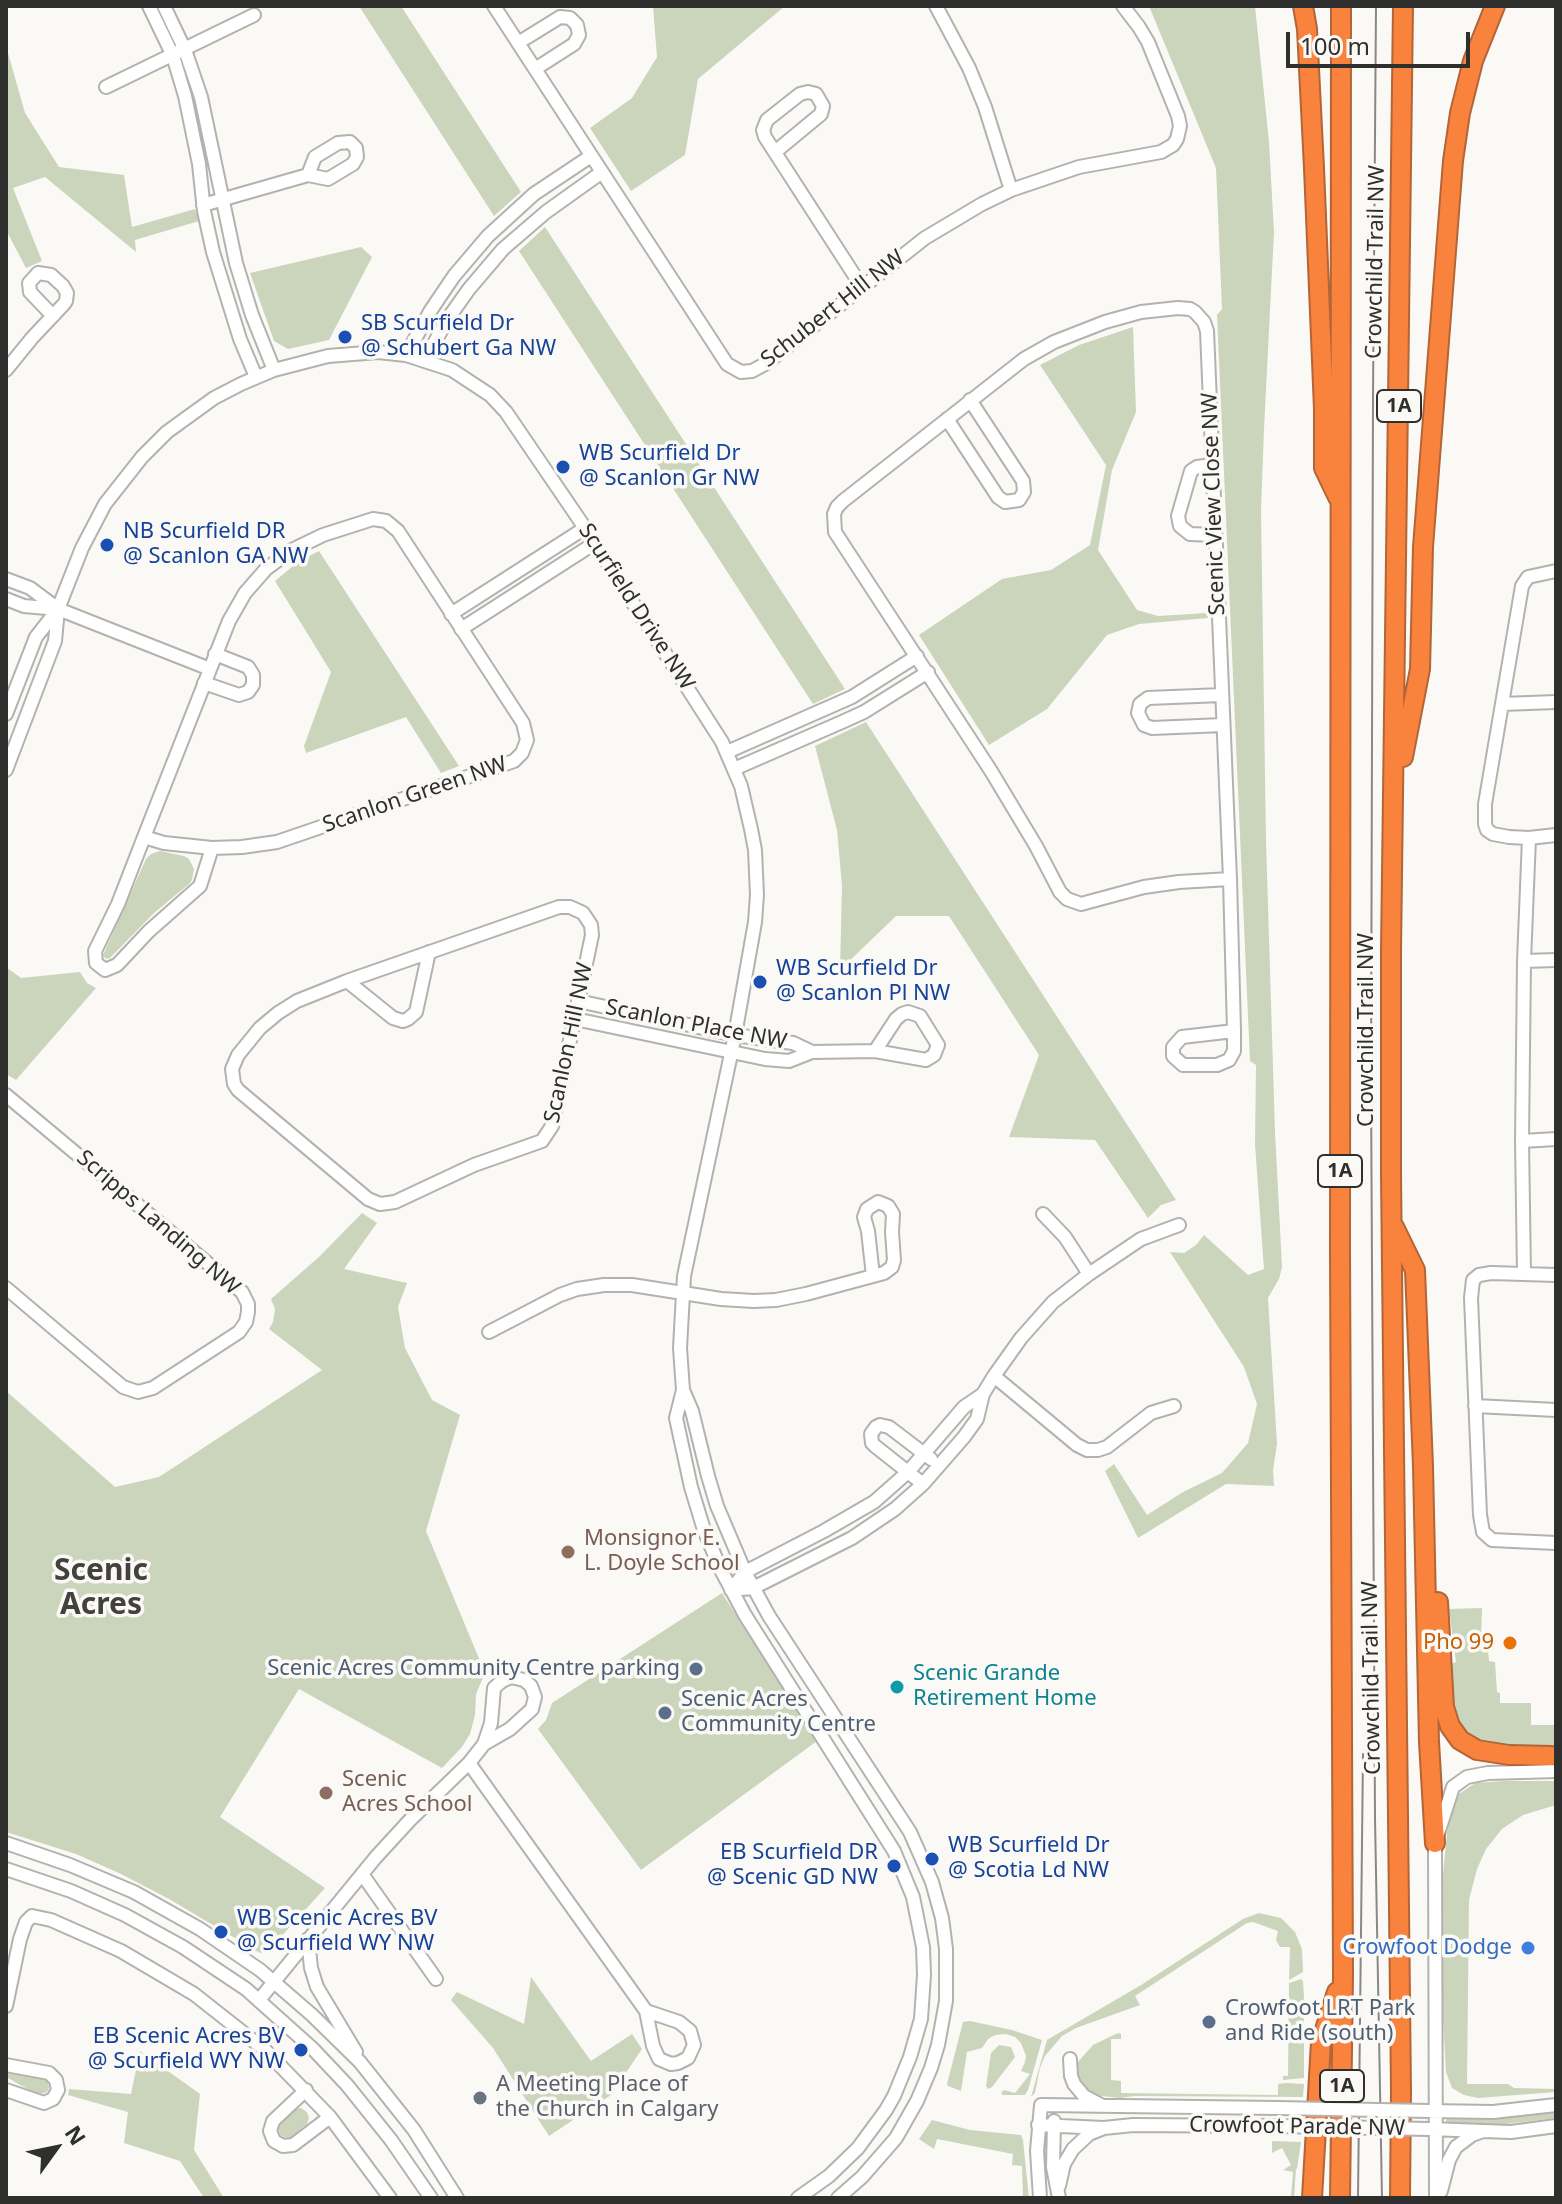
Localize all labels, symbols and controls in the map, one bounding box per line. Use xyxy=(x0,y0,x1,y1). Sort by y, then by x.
scale bar xyxy=(1290,16,1474,66)
text: 100 m xyxy=(1300,29,1370,62)
street label: Crowchild Trail NW xyxy=(1361,165,1391,359)
street label: Schubert Hill NW xyxy=(756,245,910,373)
place label: SB Scurfield Dr @ Schubert Ga NW xyxy=(361,311,556,362)
marker: SB Scurfield Dr @ Schubert Ga NW xyxy=(336,328,354,346)
road number: 1A xyxy=(1377,390,1421,422)
street label: Scenic View Close NW xyxy=(1197,392,1231,616)
place label: WB Scurfield Dr @ Scanlon Gr NW xyxy=(579,441,759,492)
marker: WB Scurfield Dr @ Scanlon Gr NW xyxy=(554,458,572,476)
place label: NB Scurfield DR @ Scanlon GA NW xyxy=(123,519,308,570)
street label: Scurfield Drive NW xyxy=(572,519,700,695)
marker: NB Scurfield DR @ Scanlon GA NW xyxy=(98,536,116,554)
street label: Scanlon Green NW xyxy=(320,751,510,839)
street label: Crowchild Trail NW xyxy=(1354,933,1380,1127)
place label: WB Scurfield Dr @ Scanlon Pl NW xyxy=(776,956,950,1008)
street label: Scanlon Hill NW xyxy=(539,960,599,1126)
marker: WB Scurfield Dr @ Scanlon Pl NW xyxy=(751,973,769,991)
street label: Scanlon Place NW xyxy=(603,994,789,1056)
street label: Scripps Landing NW xyxy=(71,1145,245,1301)
road number: 1A xyxy=(1318,1155,1362,1187)
place label: Monsignor E. L. Doyle School xyxy=(584,1526,740,1578)
marker: Monsignor E. L. Doyle School xyxy=(559,1543,577,1561)
district label: Scenic Acres xyxy=(54,1553,148,1624)
street label: Crowchild Trail NW xyxy=(1357,1581,1387,1775)
place label: Pho 99 xyxy=(1423,1630,1494,1656)
marker: Pho 99 xyxy=(1501,1634,1519,1652)
place label: Scenic Acres Community Centre parking xyxy=(267,1656,680,1682)
marker: Scenic Acres Community Centre parking xyxy=(687,1660,705,1678)
place label: Scenic Grande Retirement Home xyxy=(913,1661,1097,1712)
marker: Scenic Grande Retirement Home xyxy=(888,1678,906,1696)
place label: Scenic Acres Community Centre xyxy=(681,1687,876,1738)
marker: Scenic Acres Community Centre xyxy=(656,1704,674,1722)
place label: Scenic Acres School xyxy=(342,1767,472,1818)
marker: Scenic Acres School xyxy=(317,1784,335,1802)
place label: WB Scurfield Dr @ Scotia Ld NW xyxy=(948,1833,1110,1884)
place label: EB Scurfield DR @ Scenic GD NW xyxy=(707,1840,878,1892)
marker: WB Scurfield Dr @ Scotia Ld NW xyxy=(923,1850,941,1868)
marker: EB Scurfield DR @ Scenic GD NW xyxy=(885,1857,903,1875)
place label: WB Scenic Acres BV @ Scurfield WY NW xyxy=(237,1906,438,1958)
marker: WB Scenic Acres BV @ Scurfield WY NW xyxy=(212,1923,230,1941)
place label: Crowfoot Dodge xyxy=(1343,1935,1512,1961)
marker: Crowfoot Dodge xyxy=(1519,1939,1537,1957)
place label: Crowfoot LRT Park and Ride (south) xyxy=(1225,1996,1415,2048)
marker: Crowfoot LRT Park and Ride (south) xyxy=(1200,2013,1218,2031)
place label: EB Scenic Acres BV @ Scurfield WY NW xyxy=(88,2024,285,2076)
marker: EB Scenic Acres BV @ Scurfield WY NW xyxy=(292,2041,310,2059)
road number: 1A xyxy=(1320,2070,1364,2102)
place label: A Meeting Place of the Church in Calgary xyxy=(496,2072,718,2124)
marker: A Meeting Place of the Church in Calgary xyxy=(471,2089,489,2107)
north arrow xyxy=(16,2108,96,2188)
street label: Crowfoot Parade NW xyxy=(1189,2112,1405,2142)
text: N xyxy=(59,2119,94,2151)

